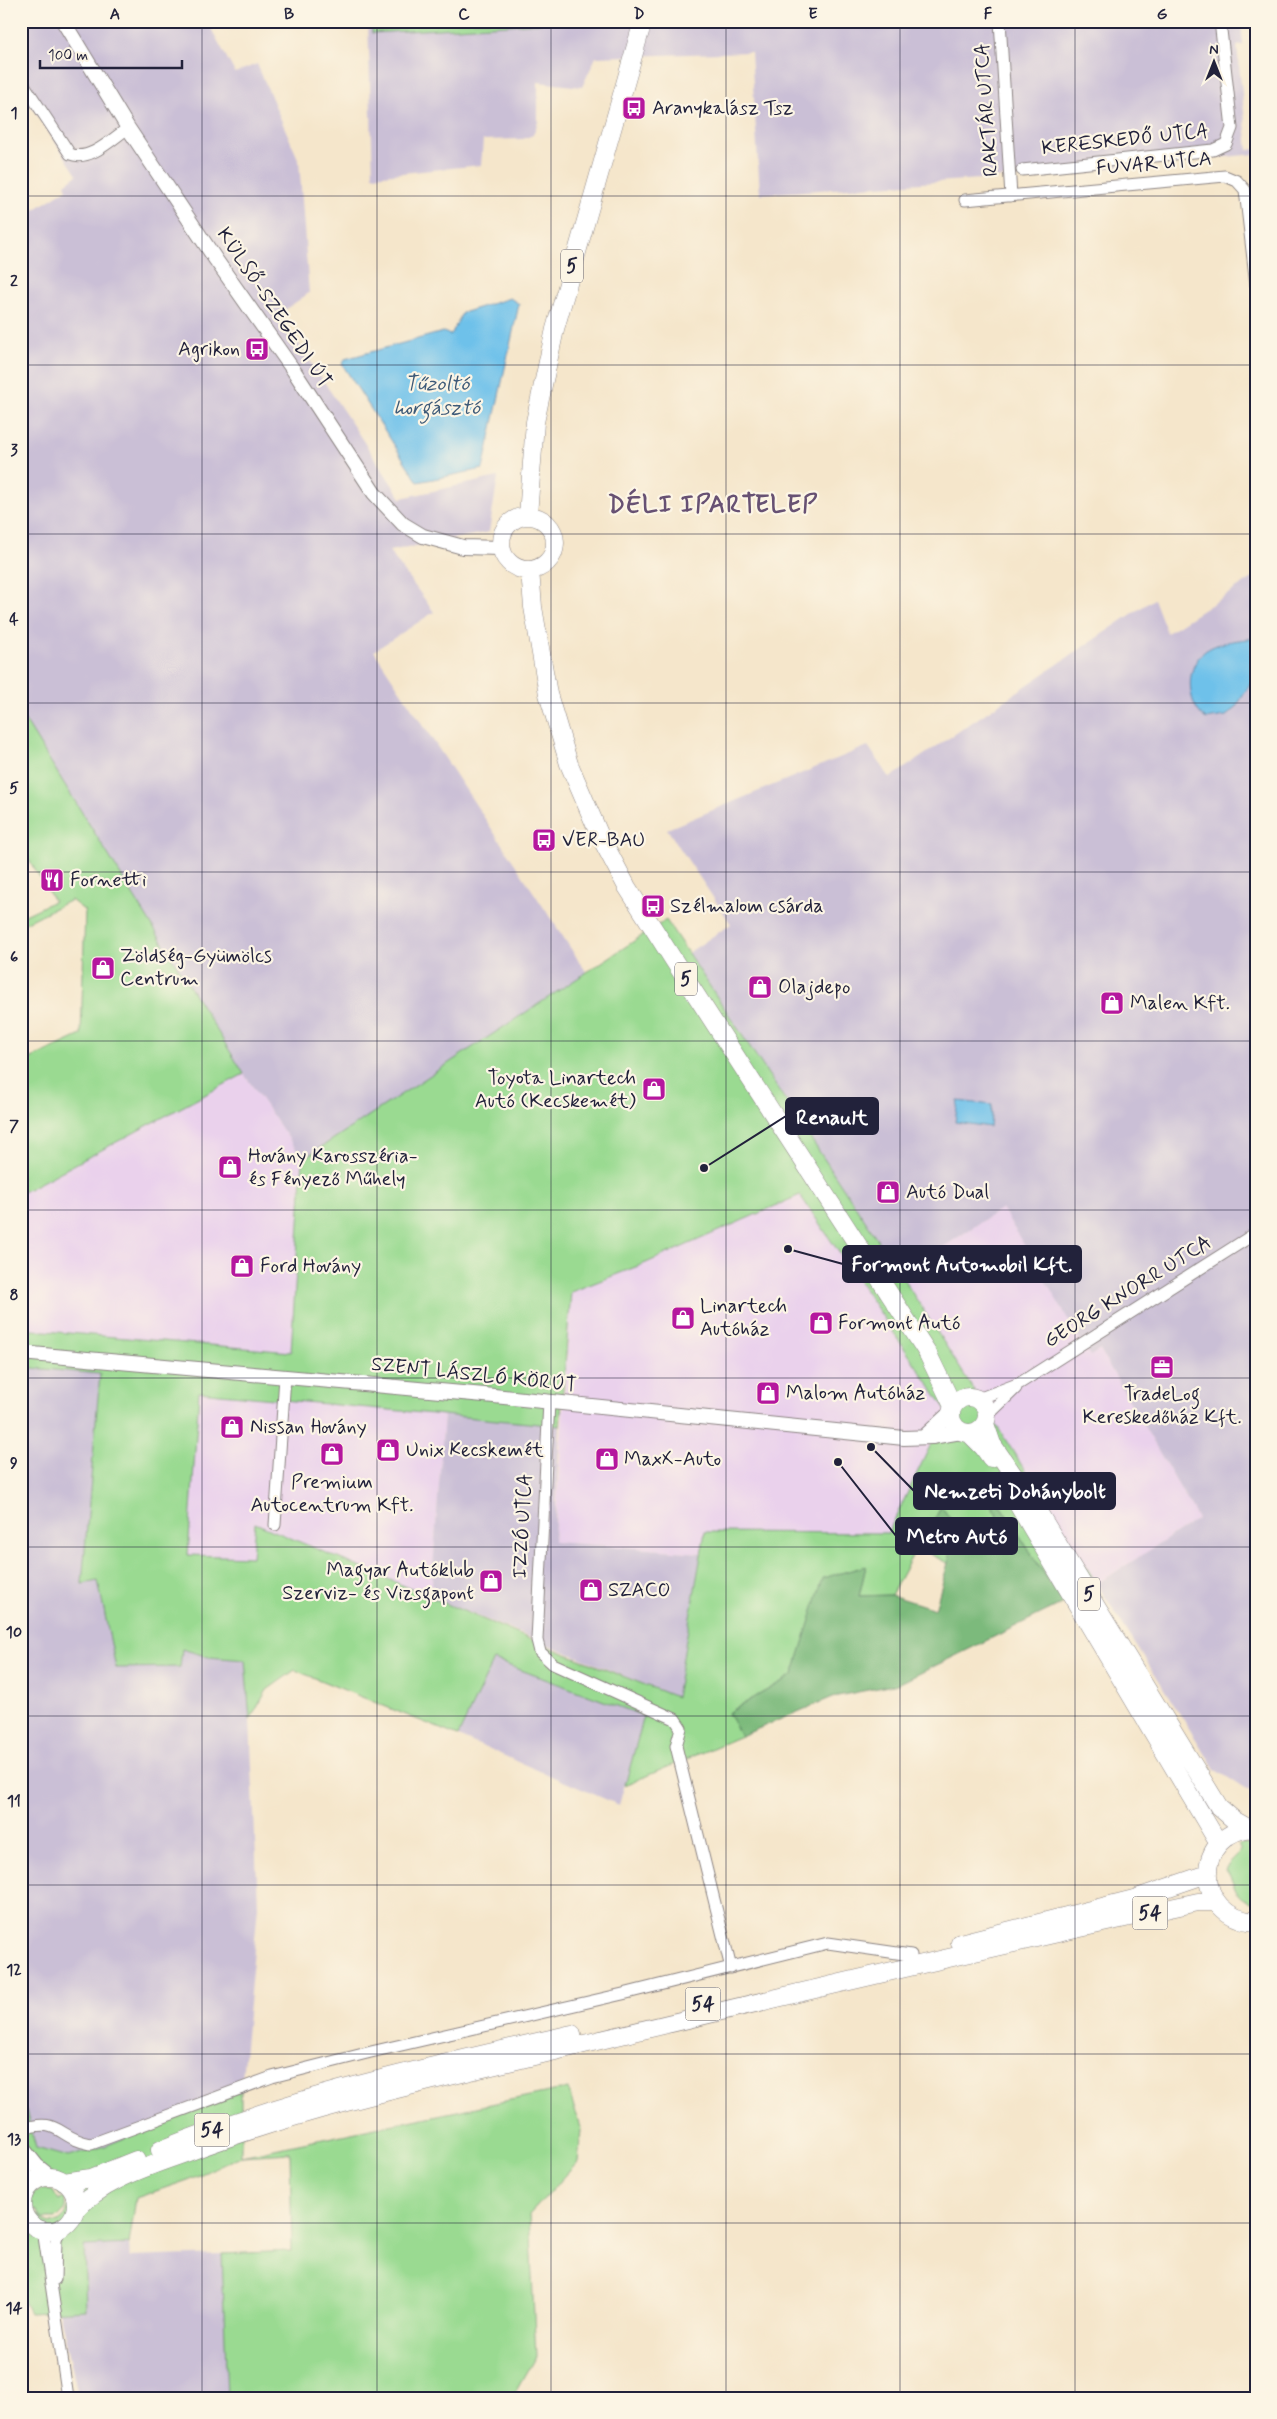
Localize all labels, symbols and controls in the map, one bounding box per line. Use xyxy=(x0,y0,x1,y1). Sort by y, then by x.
text: A xyxy=(110,4,120,25)
text: B xyxy=(284,4,294,25)
text: C xyxy=(458,4,470,25)
text: D xyxy=(633,4,645,25)
text: E xyxy=(808,4,818,25)
text: F xyxy=(984,4,993,25)
text: G xyxy=(1157,4,1168,25)
scale bar xyxy=(40,38,182,70)
north arrow xyxy=(1190,38,1240,88)
text: N xyxy=(1209,41,1219,59)
street label: RAKTÁR UTCA xyxy=(969,42,1005,178)
text: 100 m xyxy=(48,46,88,66)
bus stop icon: Aranykalász Tsz xyxy=(621,95,647,121)
place label: Aranykalász Tsz xyxy=(652,95,794,122)
text: 1 xyxy=(10,103,18,124)
street label: KERESKEDŐ UTCA xyxy=(1040,118,1210,162)
street label: FUVAR UTCA xyxy=(1095,146,1213,182)
street label: KÜLSŐ-SZEGEDI ÚT xyxy=(210,222,338,394)
road number: 5 xyxy=(561,250,583,282)
text: 2 xyxy=(10,271,18,292)
place label: Agrikon xyxy=(178,336,240,363)
bus stop icon: Agrikon xyxy=(244,336,270,362)
water label: Tűzoltó horgásztó xyxy=(394,370,481,424)
text: 3 xyxy=(10,440,18,461)
district label: DÉLI IPARTELEP xyxy=(608,488,818,522)
text: 4 xyxy=(9,609,19,630)
text: 5 xyxy=(9,778,19,799)
bus stop icon: VER-BAU xyxy=(531,827,557,853)
place label: VER-BAU xyxy=(562,827,645,854)
restaurant icon: Fornetti xyxy=(39,867,65,893)
place label: Fornetti xyxy=(70,867,147,894)
bus stop icon: Szélmalom csárda xyxy=(640,893,666,919)
place label: Szélmalom csárda xyxy=(670,893,824,920)
place label: Zöldség-Gyümölcs Centrum xyxy=(120,943,272,993)
text: 6 xyxy=(10,947,18,968)
shop icon: Zöldség-Gyümölcs Centrum xyxy=(90,955,116,981)
road number: 5 xyxy=(675,962,697,996)
shop icon: Olajdepo xyxy=(747,974,773,1000)
place label: Olajdepo xyxy=(778,974,851,1001)
shop icon: Malen Kft. xyxy=(1099,990,1125,1016)
place label: Malen Kft. xyxy=(1130,990,1230,1017)
place label: Toyota Linartech Autó (Kecskemét) xyxy=(475,1065,636,1115)
shop icon: Toyota Linartech Autó (Kecskemét) xyxy=(641,1076,667,1102)
callout: Renault xyxy=(786,1098,878,1134)
text: Renault xyxy=(796,1104,869,1132)
text: 7 xyxy=(9,1116,19,1137)
place label: Hovány Karosszéria- és Fényező Műhely xyxy=(248,1143,418,1193)
shop icon: Hovány Karosszéria- és Fényező Műhely xyxy=(217,1154,243,1180)
shop icon: Autó Dual xyxy=(875,1179,901,1205)
place label: Autó Dual xyxy=(906,1179,989,1206)
street label: GEORG KNORR UTCA xyxy=(1039,1229,1217,1355)
callout: Formont Automobil Kft. xyxy=(843,1246,1081,1282)
text: Formont Automobil Kft. xyxy=(852,1251,1072,1279)
shop icon: Ford Hovány xyxy=(229,1253,255,1279)
place label: Ford Hovány xyxy=(260,1253,361,1280)
text: 8 xyxy=(9,1285,19,1306)
place label: Linartech Autóház xyxy=(700,1293,787,1343)
shop icon: Linartech Autóház xyxy=(670,1305,696,1331)
shop icon: Formont Autó xyxy=(808,1310,834,1336)
place label: Formont Autó xyxy=(838,1310,960,1337)
street label: SZENT LÁSZLÓ KÖRÚT xyxy=(370,1351,578,1399)
office icon: TradeLog Kereskedőház Kft. xyxy=(1149,1354,1175,1380)
shop icon: Malom Autóház xyxy=(755,1380,781,1406)
place label: Malom Autóház xyxy=(786,1380,926,1407)
place label: TradeLog Kereskedőház Kft. xyxy=(1082,1381,1242,1431)
shop icon: Nissan Hovány xyxy=(219,1414,245,1440)
place label: Nissan Hovány xyxy=(250,1414,367,1441)
shop icon: Unix Kecskemét xyxy=(375,1437,401,1463)
place label: Unix Kecskemét xyxy=(406,1437,544,1464)
shop icon: Premium Autocentrum Kft. xyxy=(319,1441,345,1467)
shop icon: MaxX-Auto xyxy=(594,1446,620,1472)
place label: MaxX-Auto xyxy=(624,1446,721,1473)
text: 9 xyxy=(10,1453,18,1474)
place label: Premium Autocentrum Kft. xyxy=(251,1469,413,1519)
street label: IZZÓ UTCA xyxy=(507,1473,539,1579)
callout: Nemzeti Dohánybolt xyxy=(914,1473,1115,1509)
text: Nemzeti Dohánybolt xyxy=(924,1478,1106,1506)
callout: Metro Autó xyxy=(896,1518,1017,1554)
text: Metro Autó xyxy=(907,1523,1007,1551)
place label: Magyar Autóklub Szerviz- és Vizsgapont xyxy=(282,1557,474,1609)
shop icon: Magyar Autóklub Szerviz- és Vizsgapont xyxy=(478,1568,504,1594)
shop icon: SZACO xyxy=(578,1577,604,1603)
place label: SZACO xyxy=(608,1577,671,1604)
road number: 5 xyxy=(1078,1578,1100,1610)
text: 10 xyxy=(6,1622,22,1643)
text: 11 xyxy=(7,1791,21,1812)
road number: 54 xyxy=(1132,1896,1168,1930)
text: 12 xyxy=(6,1960,22,1981)
road number: 54 xyxy=(686,1988,720,2020)
road number: 54 xyxy=(194,2114,230,2146)
text: 13 xyxy=(7,2129,21,2150)
text: 14 xyxy=(6,2298,23,2319)

